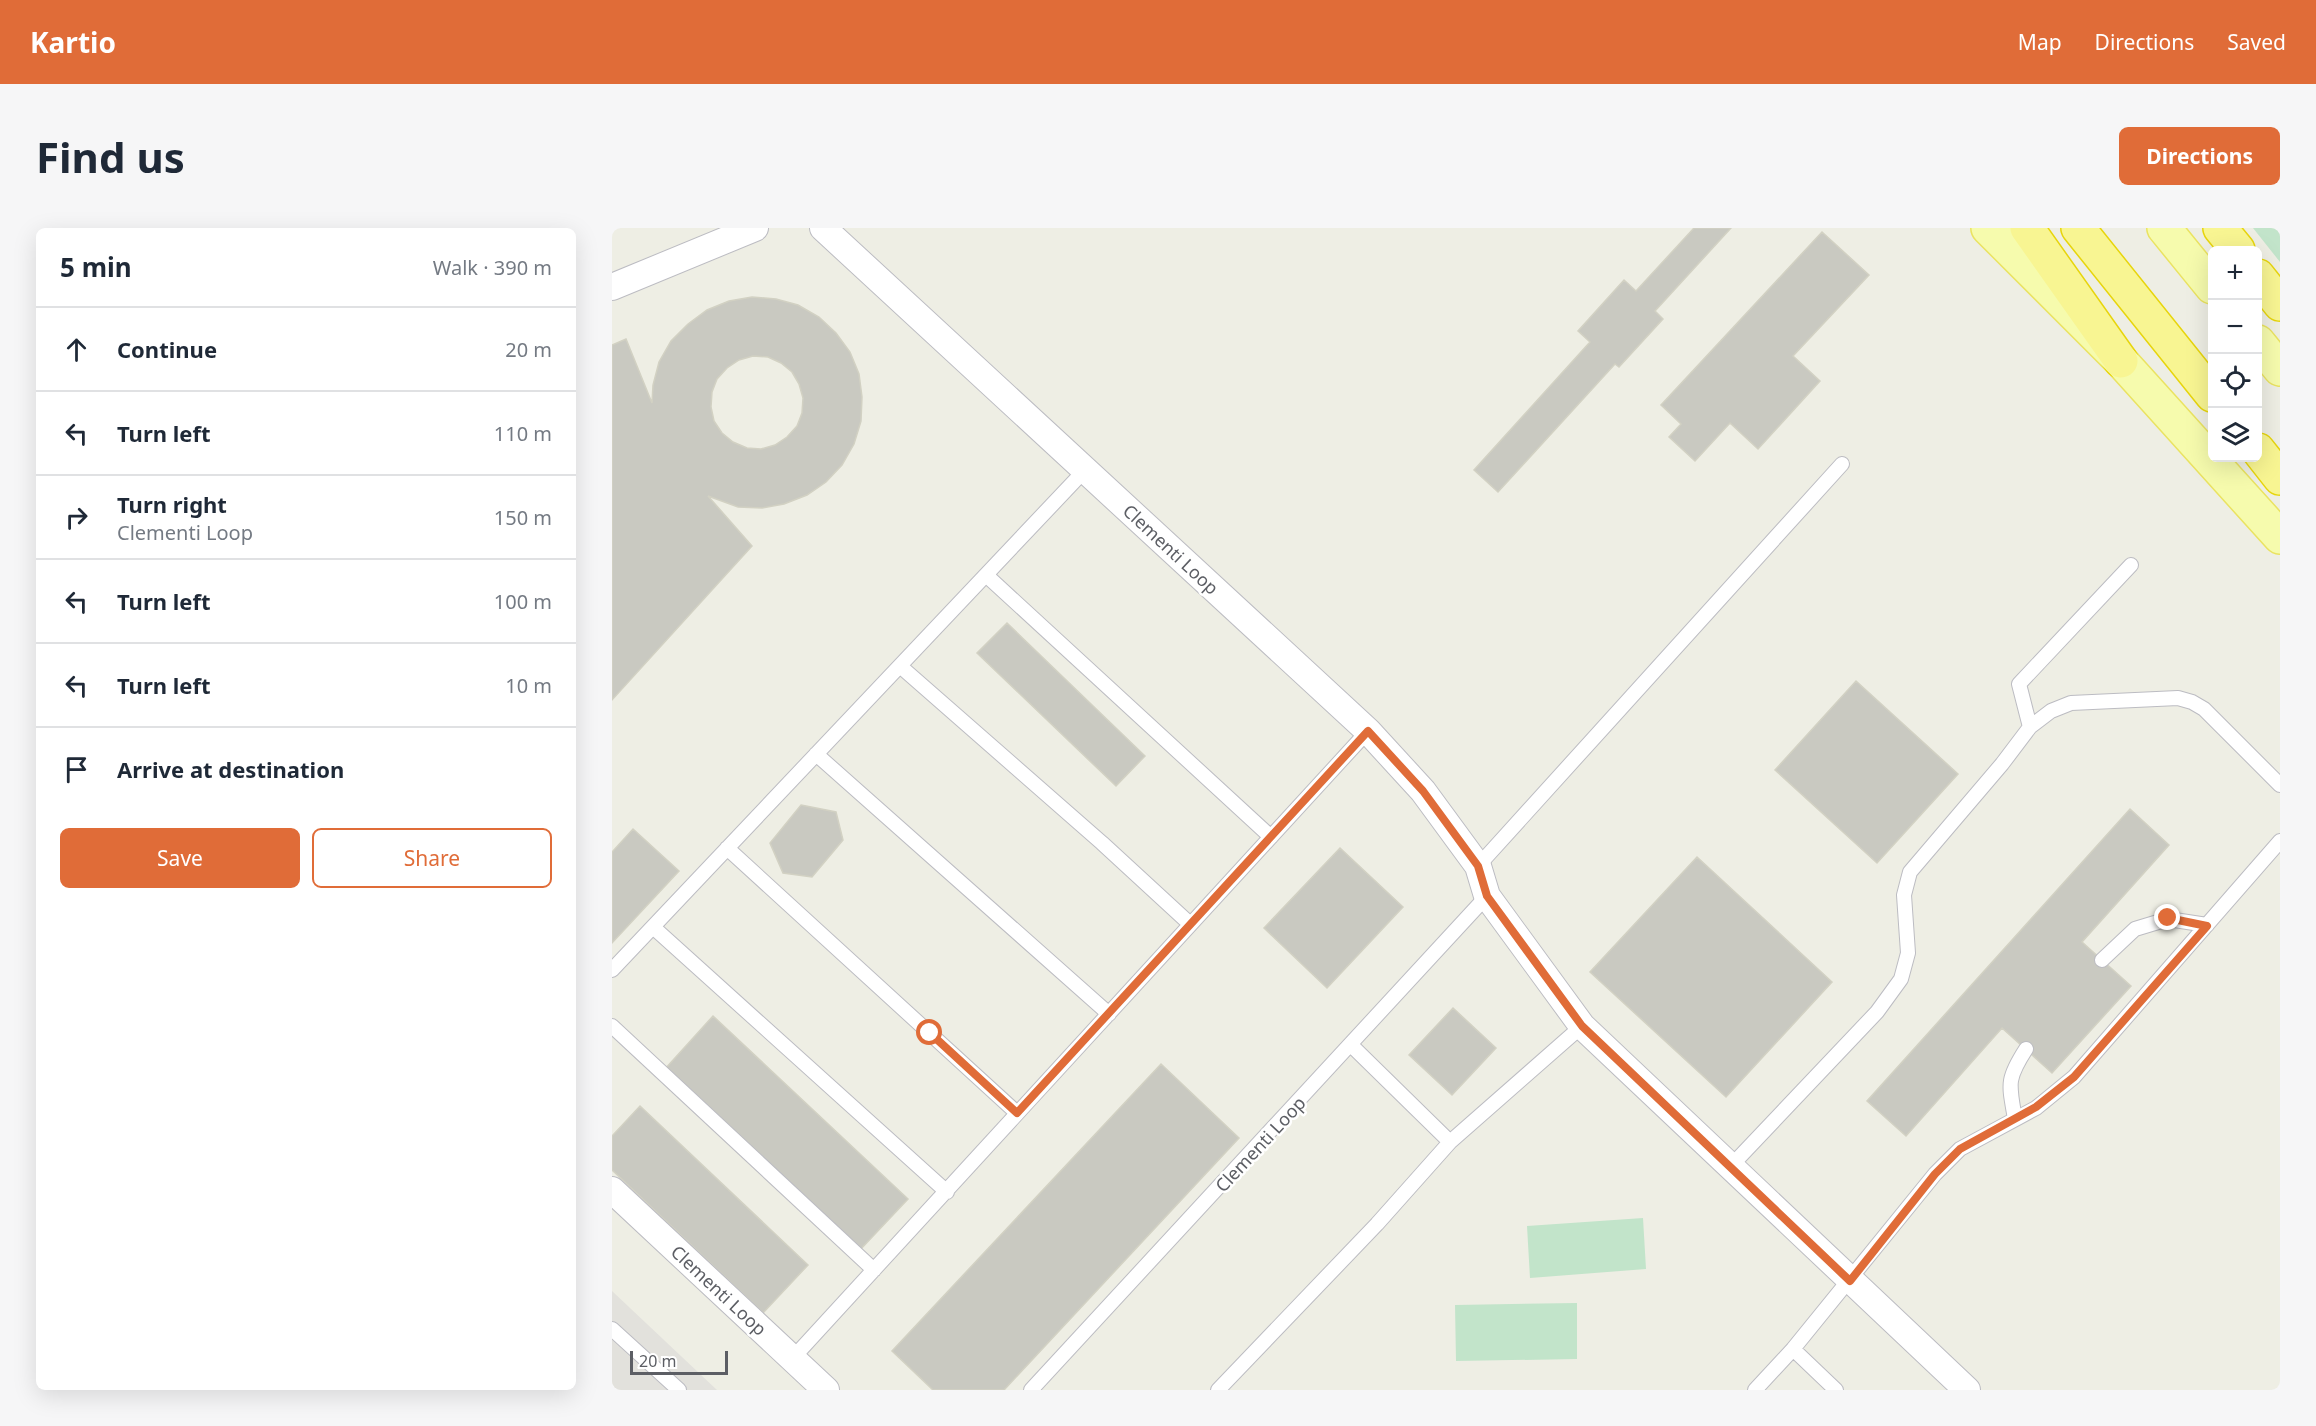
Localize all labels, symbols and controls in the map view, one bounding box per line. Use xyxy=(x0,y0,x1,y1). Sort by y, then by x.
text: Kartio xyxy=(30,23,116,61)
text: Map xyxy=(2018,28,2062,56)
text: Directions xyxy=(2095,28,2194,56)
text: Saved xyxy=(2227,28,2286,56)
button: Directions xyxy=(2119,127,2280,185)
text: Find us xyxy=(36,128,185,185)
map controls xyxy=(2208,246,2262,462)
button: + xyxy=(2208,246,2262,300)
text: 5 min xyxy=(60,249,132,285)
text: Walk · 390 m xyxy=(433,254,552,281)
button: − xyxy=(2208,300,2262,354)
icon: ahead xyxy=(60,333,93,366)
text: Continue xyxy=(117,334,217,364)
text: 20 m xyxy=(505,336,552,363)
button: locate xyxy=(2208,354,2262,408)
button: layers xyxy=(2208,408,2262,462)
icon: left xyxy=(60,417,93,450)
text: Turn left xyxy=(117,418,211,448)
text: 110 m xyxy=(494,420,552,447)
text: Turn right xyxy=(117,489,227,519)
street label: Clementi Loop xyxy=(1118,498,1224,600)
icon: right xyxy=(60,501,93,534)
text: 150 m xyxy=(494,504,552,531)
text: Clementi Loop xyxy=(117,519,253,546)
icon: left xyxy=(60,585,93,618)
text: Turn left xyxy=(117,586,211,616)
text: 100 m xyxy=(494,588,552,615)
icon: left xyxy=(60,669,93,702)
text: Turn left xyxy=(117,670,211,700)
text: 10 m xyxy=(505,672,552,699)
icon: arrive xyxy=(60,753,93,786)
text: Arrive at destination xyxy=(117,754,344,784)
button: Save xyxy=(60,828,300,888)
button: Share xyxy=(312,828,552,888)
route end xyxy=(2154,904,2180,930)
route start xyxy=(916,1019,942,1045)
street label: Clementi Loop xyxy=(1209,1091,1311,1197)
street label: Clementi Loop xyxy=(666,1239,772,1341)
scale bar xyxy=(630,1348,728,1376)
text: 20 m xyxy=(639,1350,676,1372)

